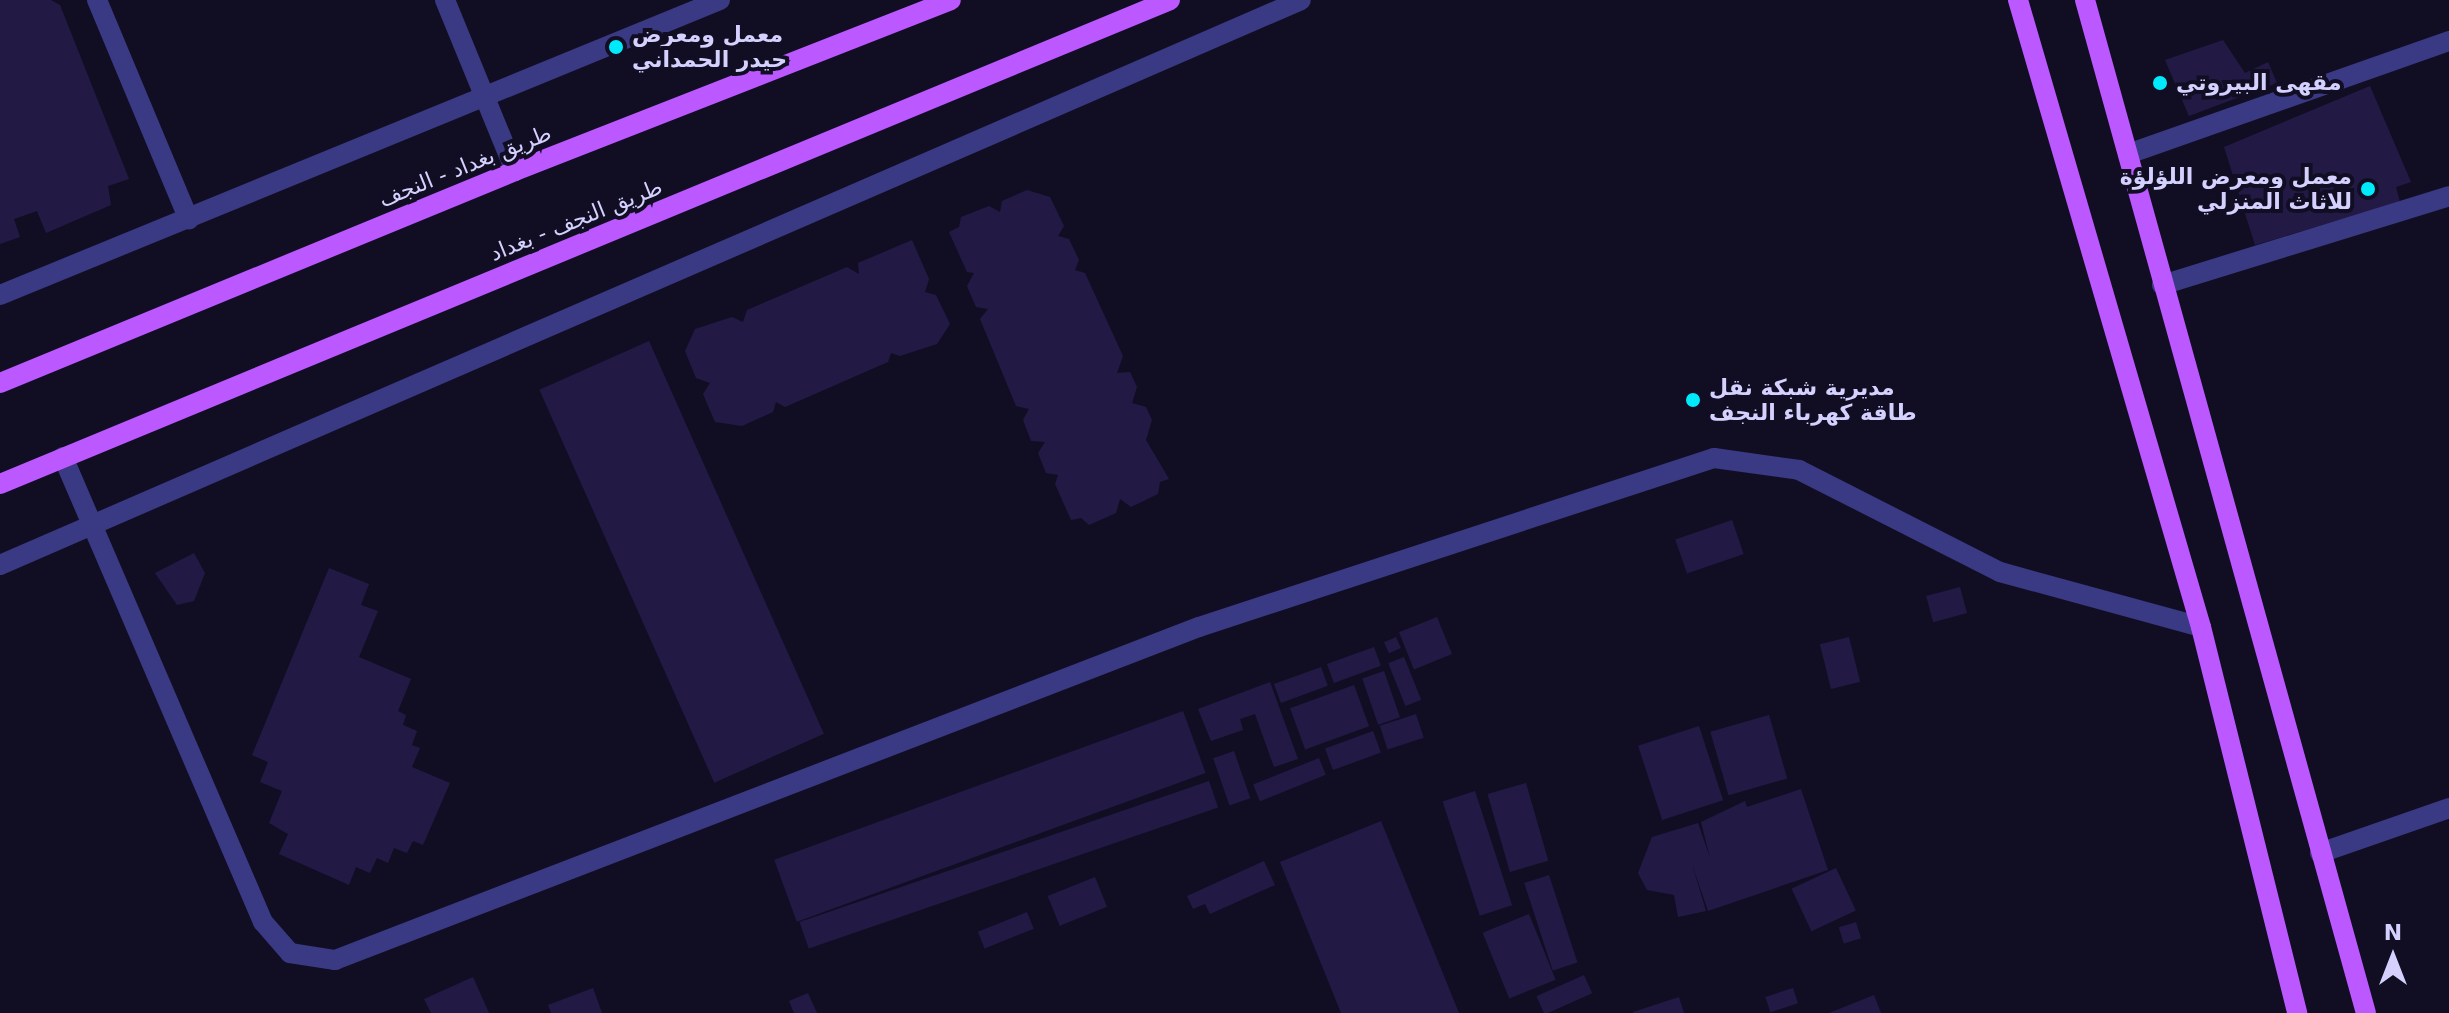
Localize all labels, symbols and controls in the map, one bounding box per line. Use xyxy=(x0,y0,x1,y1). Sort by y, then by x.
place label: معمل ومعرض حيدر الحمداني xyxy=(632,21,787,72)
marker: معمل ومعرض حيدر الحمداني xyxy=(607,38,625,56)
place label: مقهى البيروتي xyxy=(2176,70,2342,96)
marker: مقهى البيروتي xyxy=(2151,74,2169,92)
street label: طريق بغداد - النجف xyxy=(375,119,555,213)
place label: معمل ومعرض اللؤلؤة للاثاث المنزلي xyxy=(2120,163,2352,214)
street label: طريق النجف - بغداد xyxy=(486,173,666,267)
marker: معمل ومعرض اللؤلؤة للاثاث المنزلي xyxy=(2359,180,2377,198)
place label: مديرية شبكة نقل طاقة كهرباء النجف xyxy=(1709,374,1917,426)
marker: مديرية شبكة نقل طاقة كهرباء النجف xyxy=(1684,391,1702,409)
north arrow xyxy=(2353,917,2433,997)
text: N xyxy=(2384,920,2402,945)

